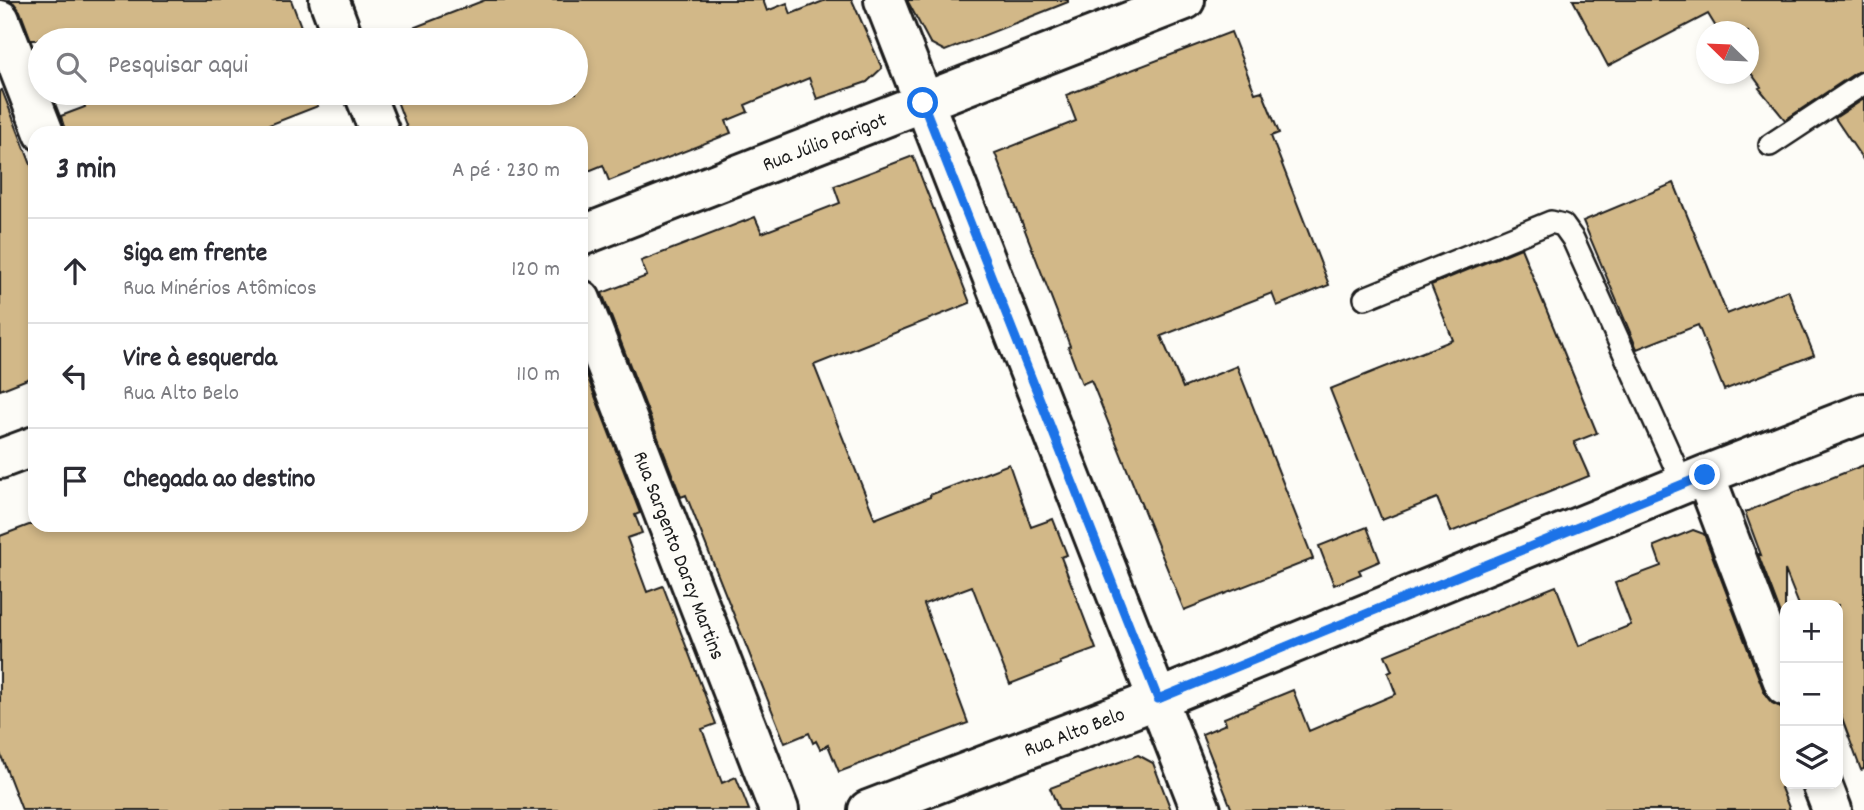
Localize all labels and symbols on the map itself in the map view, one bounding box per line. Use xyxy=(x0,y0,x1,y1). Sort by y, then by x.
north arrow xyxy=(1696,21,1759,84)
route start xyxy=(907,87,938,118)
street label: Rua Júlio Parigot xyxy=(759,106,892,181)
street label: Rua Sargento Darcy Martins xyxy=(624,447,731,665)
route end xyxy=(1689,459,1720,490)
street label: Rua Alto Belo xyxy=(1020,701,1130,767)

